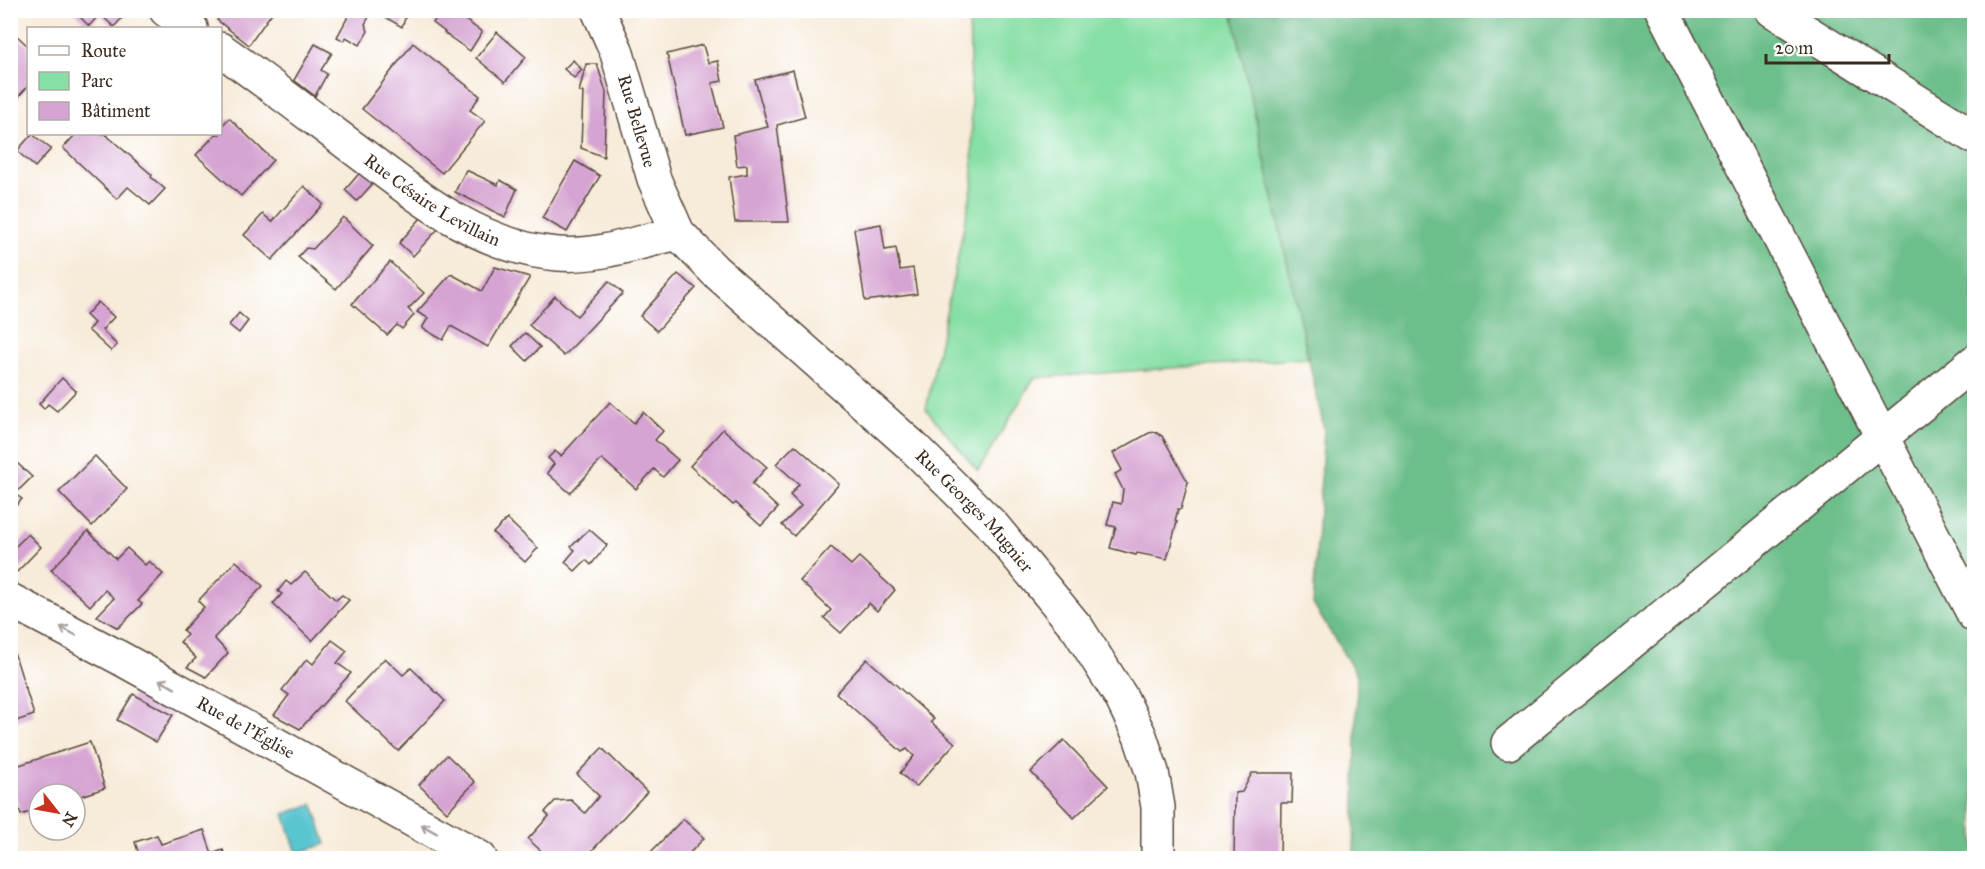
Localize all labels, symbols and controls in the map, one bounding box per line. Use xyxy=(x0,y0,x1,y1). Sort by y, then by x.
legend xyxy=(27,27,222,135)
scale bar xyxy=(1766,27,1889,65)
text: 20 m xyxy=(1775,37,1813,59)
text: Route xyxy=(81,40,126,62)
text: Parc xyxy=(81,70,113,92)
street label: Rue Bellevue xyxy=(613,72,661,170)
text: Bâtiment xyxy=(81,100,151,122)
street label: Rue Césaire Levillain xyxy=(360,149,503,251)
street label: Rue Georges Mugnier xyxy=(911,445,1038,577)
one-way arrow xyxy=(59,624,77,636)
one-way arrow xyxy=(159,678,176,690)
street label: Rue de l'Église xyxy=(193,692,298,764)
north arrow xyxy=(27,782,87,842)
text: N xyxy=(58,809,81,831)
one-way arrow xyxy=(421,823,439,834)

